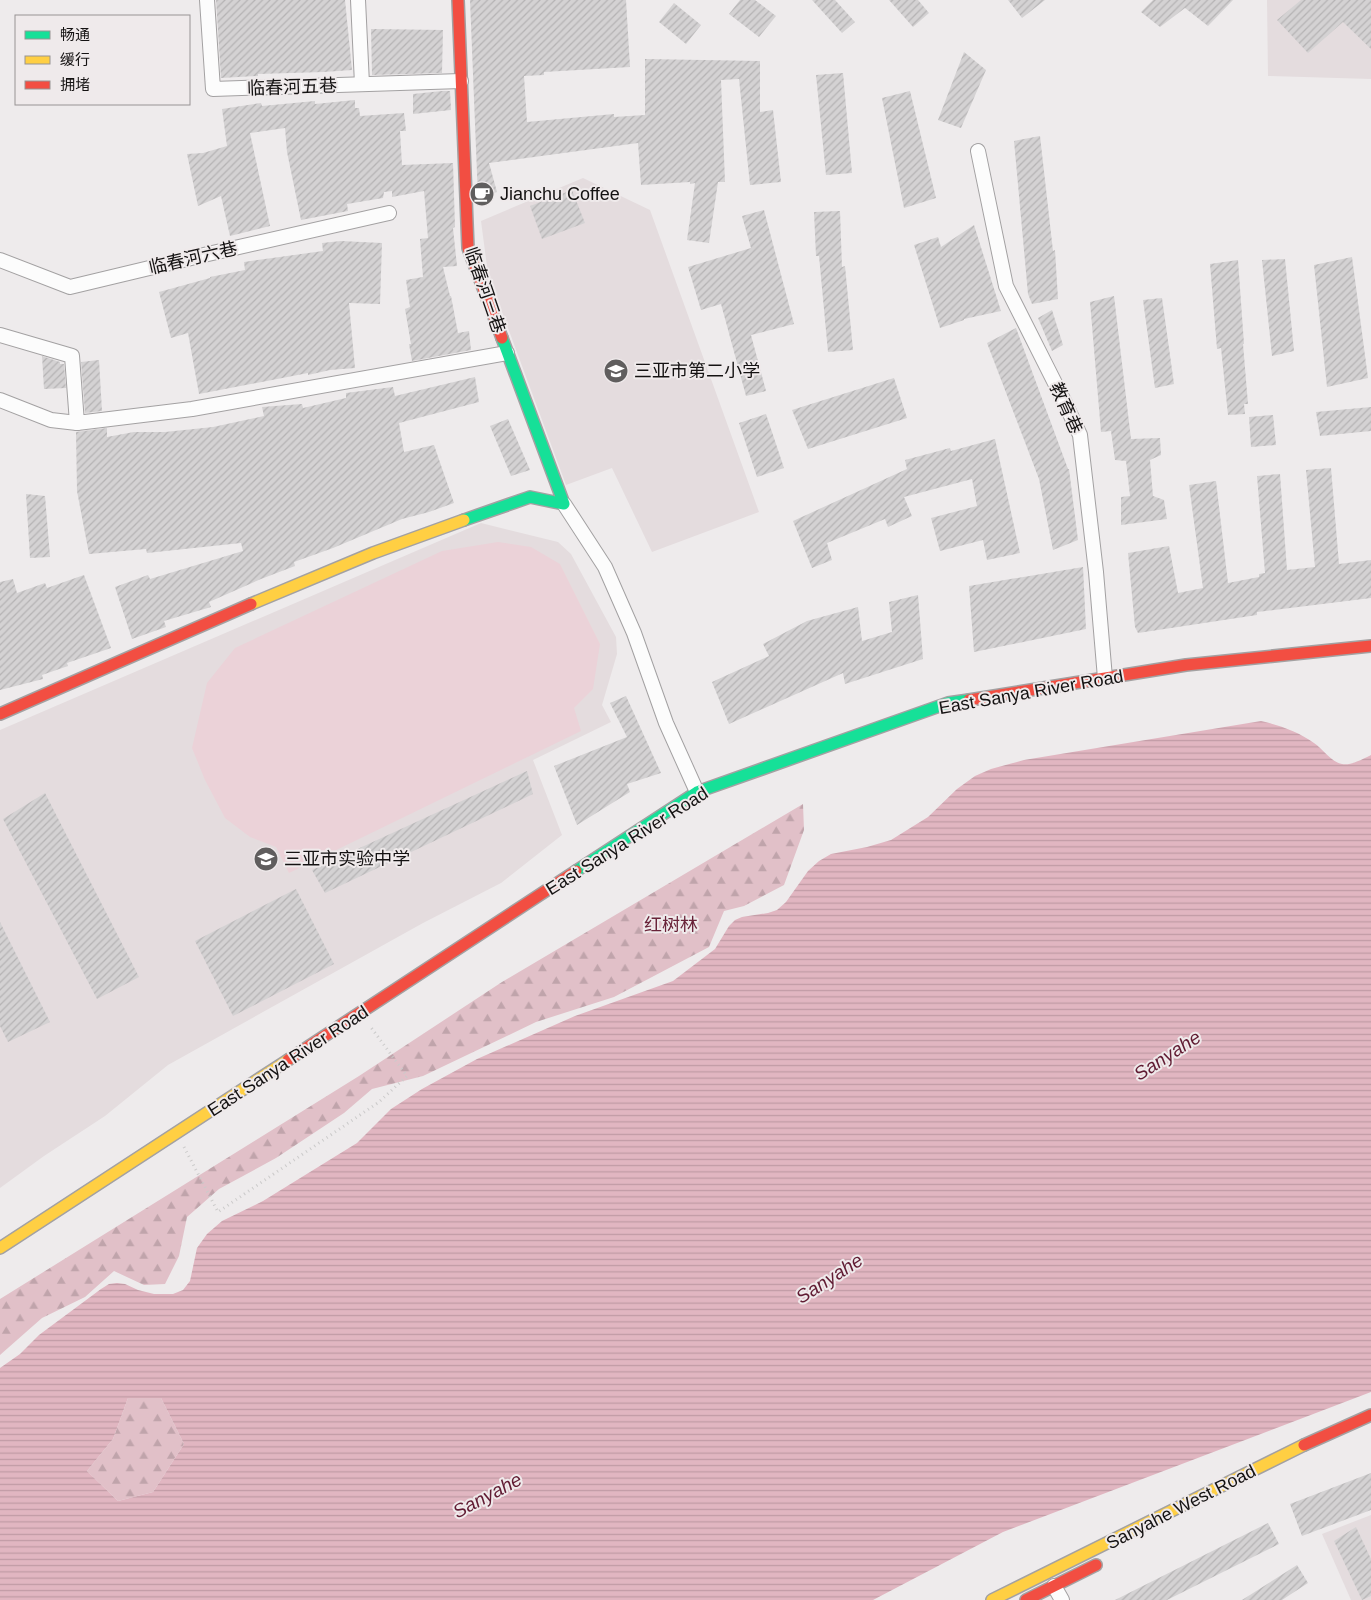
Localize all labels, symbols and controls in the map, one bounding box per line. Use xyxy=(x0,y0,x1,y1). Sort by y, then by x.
legend xyxy=(15,15,190,105)
text: 畅通 xyxy=(60,26,90,43)
text: 缓行 xyxy=(60,51,90,68)
street label: 临春河五巷 xyxy=(247,75,337,99)
text: 拥堵 xyxy=(60,76,90,93)
cafe icon: Jianchu Coffee xyxy=(469,181,495,207)
place label: Jianchu Coffee xyxy=(500,184,620,204)
street label: 临春河六巷 xyxy=(147,238,239,278)
street label: 临春河三巷 xyxy=(461,244,509,336)
school or university icon: 三亚市第二小学 xyxy=(603,358,629,384)
place label: 三亚市第二小学 xyxy=(634,361,760,381)
street label: 教育巷 xyxy=(1046,379,1086,437)
street label: East Sanya River Road xyxy=(937,666,1125,718)
street label: East Sanya River Road xyxy=(542,783,712,899)
school or university icon: 三亚市实验中学 xyxy=(253,846,279,872)
place label: 三亚市实验中学 xyxy=(284,849,410,869)
park label: 红树林 xyxy=(644,915,698,935)
street label: East Sanya River Road xyxy=(204,1002,372,1120)
water label: Sanyahe xyxy=(1130,1026,1204,1085)
water label: Sanyahe xyxy=(792,1249,866,1308)
street label: Sanyahe West Road xyxy=(1103,1461,1259,1553)
water label: Sanyahe xyxy=(449,1469,525,1522)

